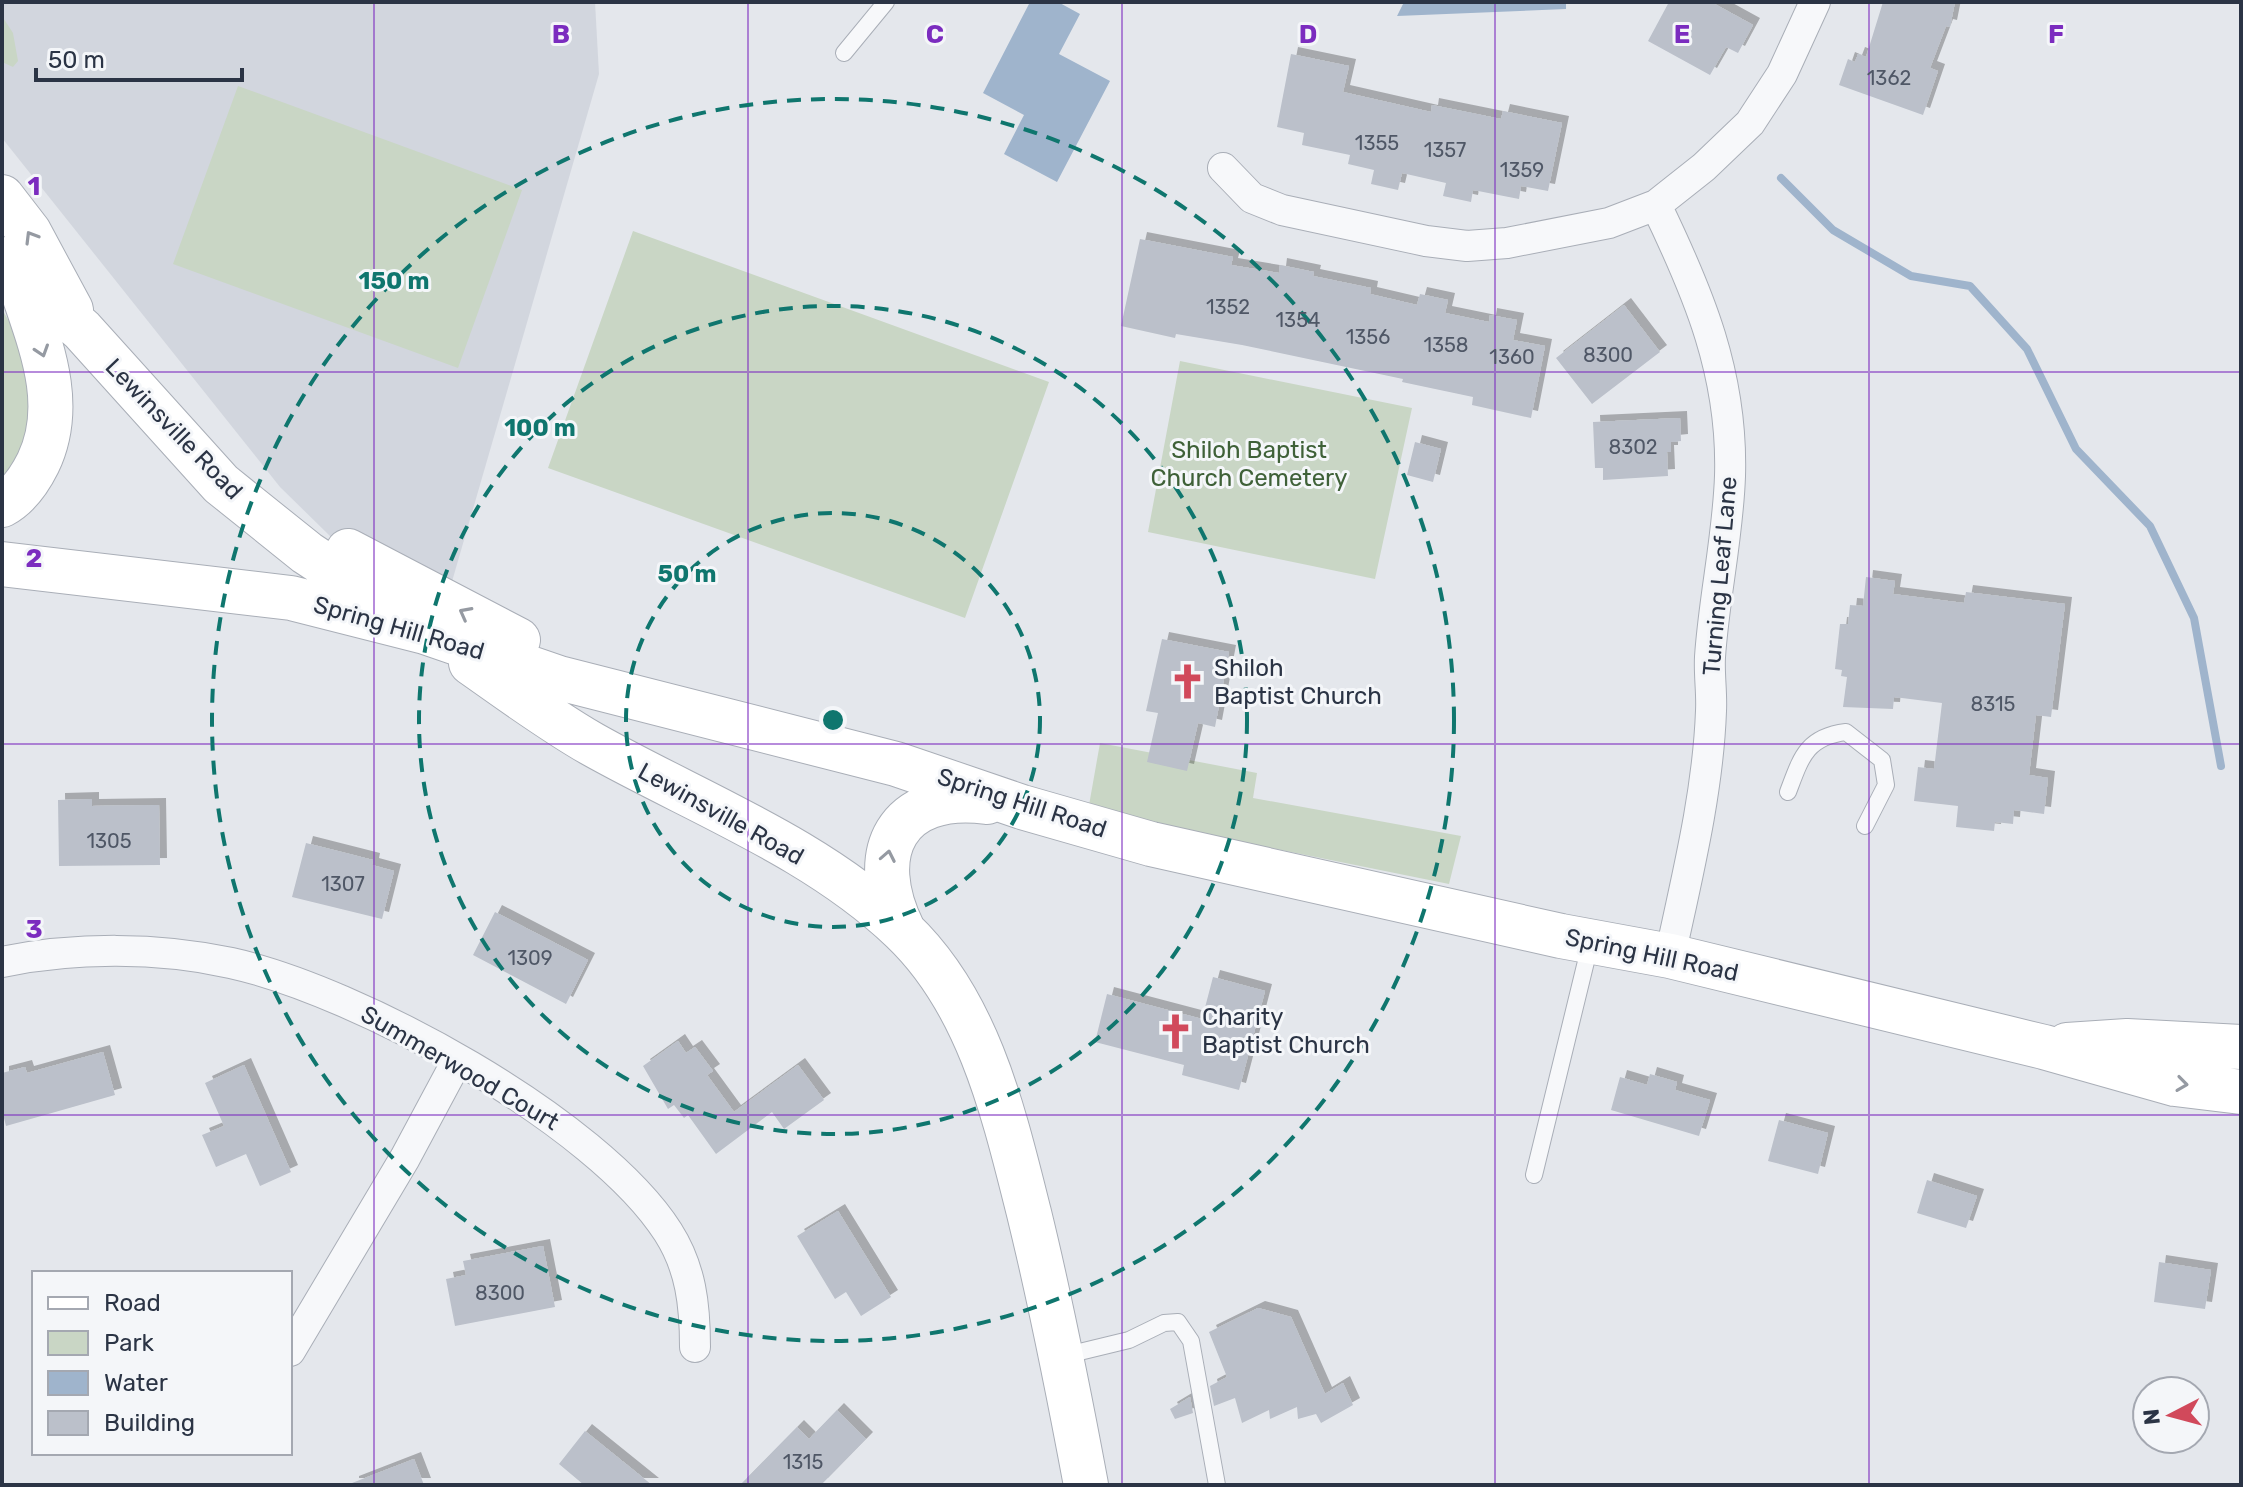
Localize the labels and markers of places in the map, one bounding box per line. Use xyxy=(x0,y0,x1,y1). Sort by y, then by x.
place label: Shiloh Baptist Church xyxy=(1214,654,1382,710)
church icon: Shiloh Baptist Church xyxy=(1169,663,1207,701)
centre of rings xyxy=(819,706,847,734)
place label: Charity Baptist Church xyxy=(1202,1003,1370,1059)
church icon: Charity Baptist Church xyxy=(1157,1012,1195,1050)

